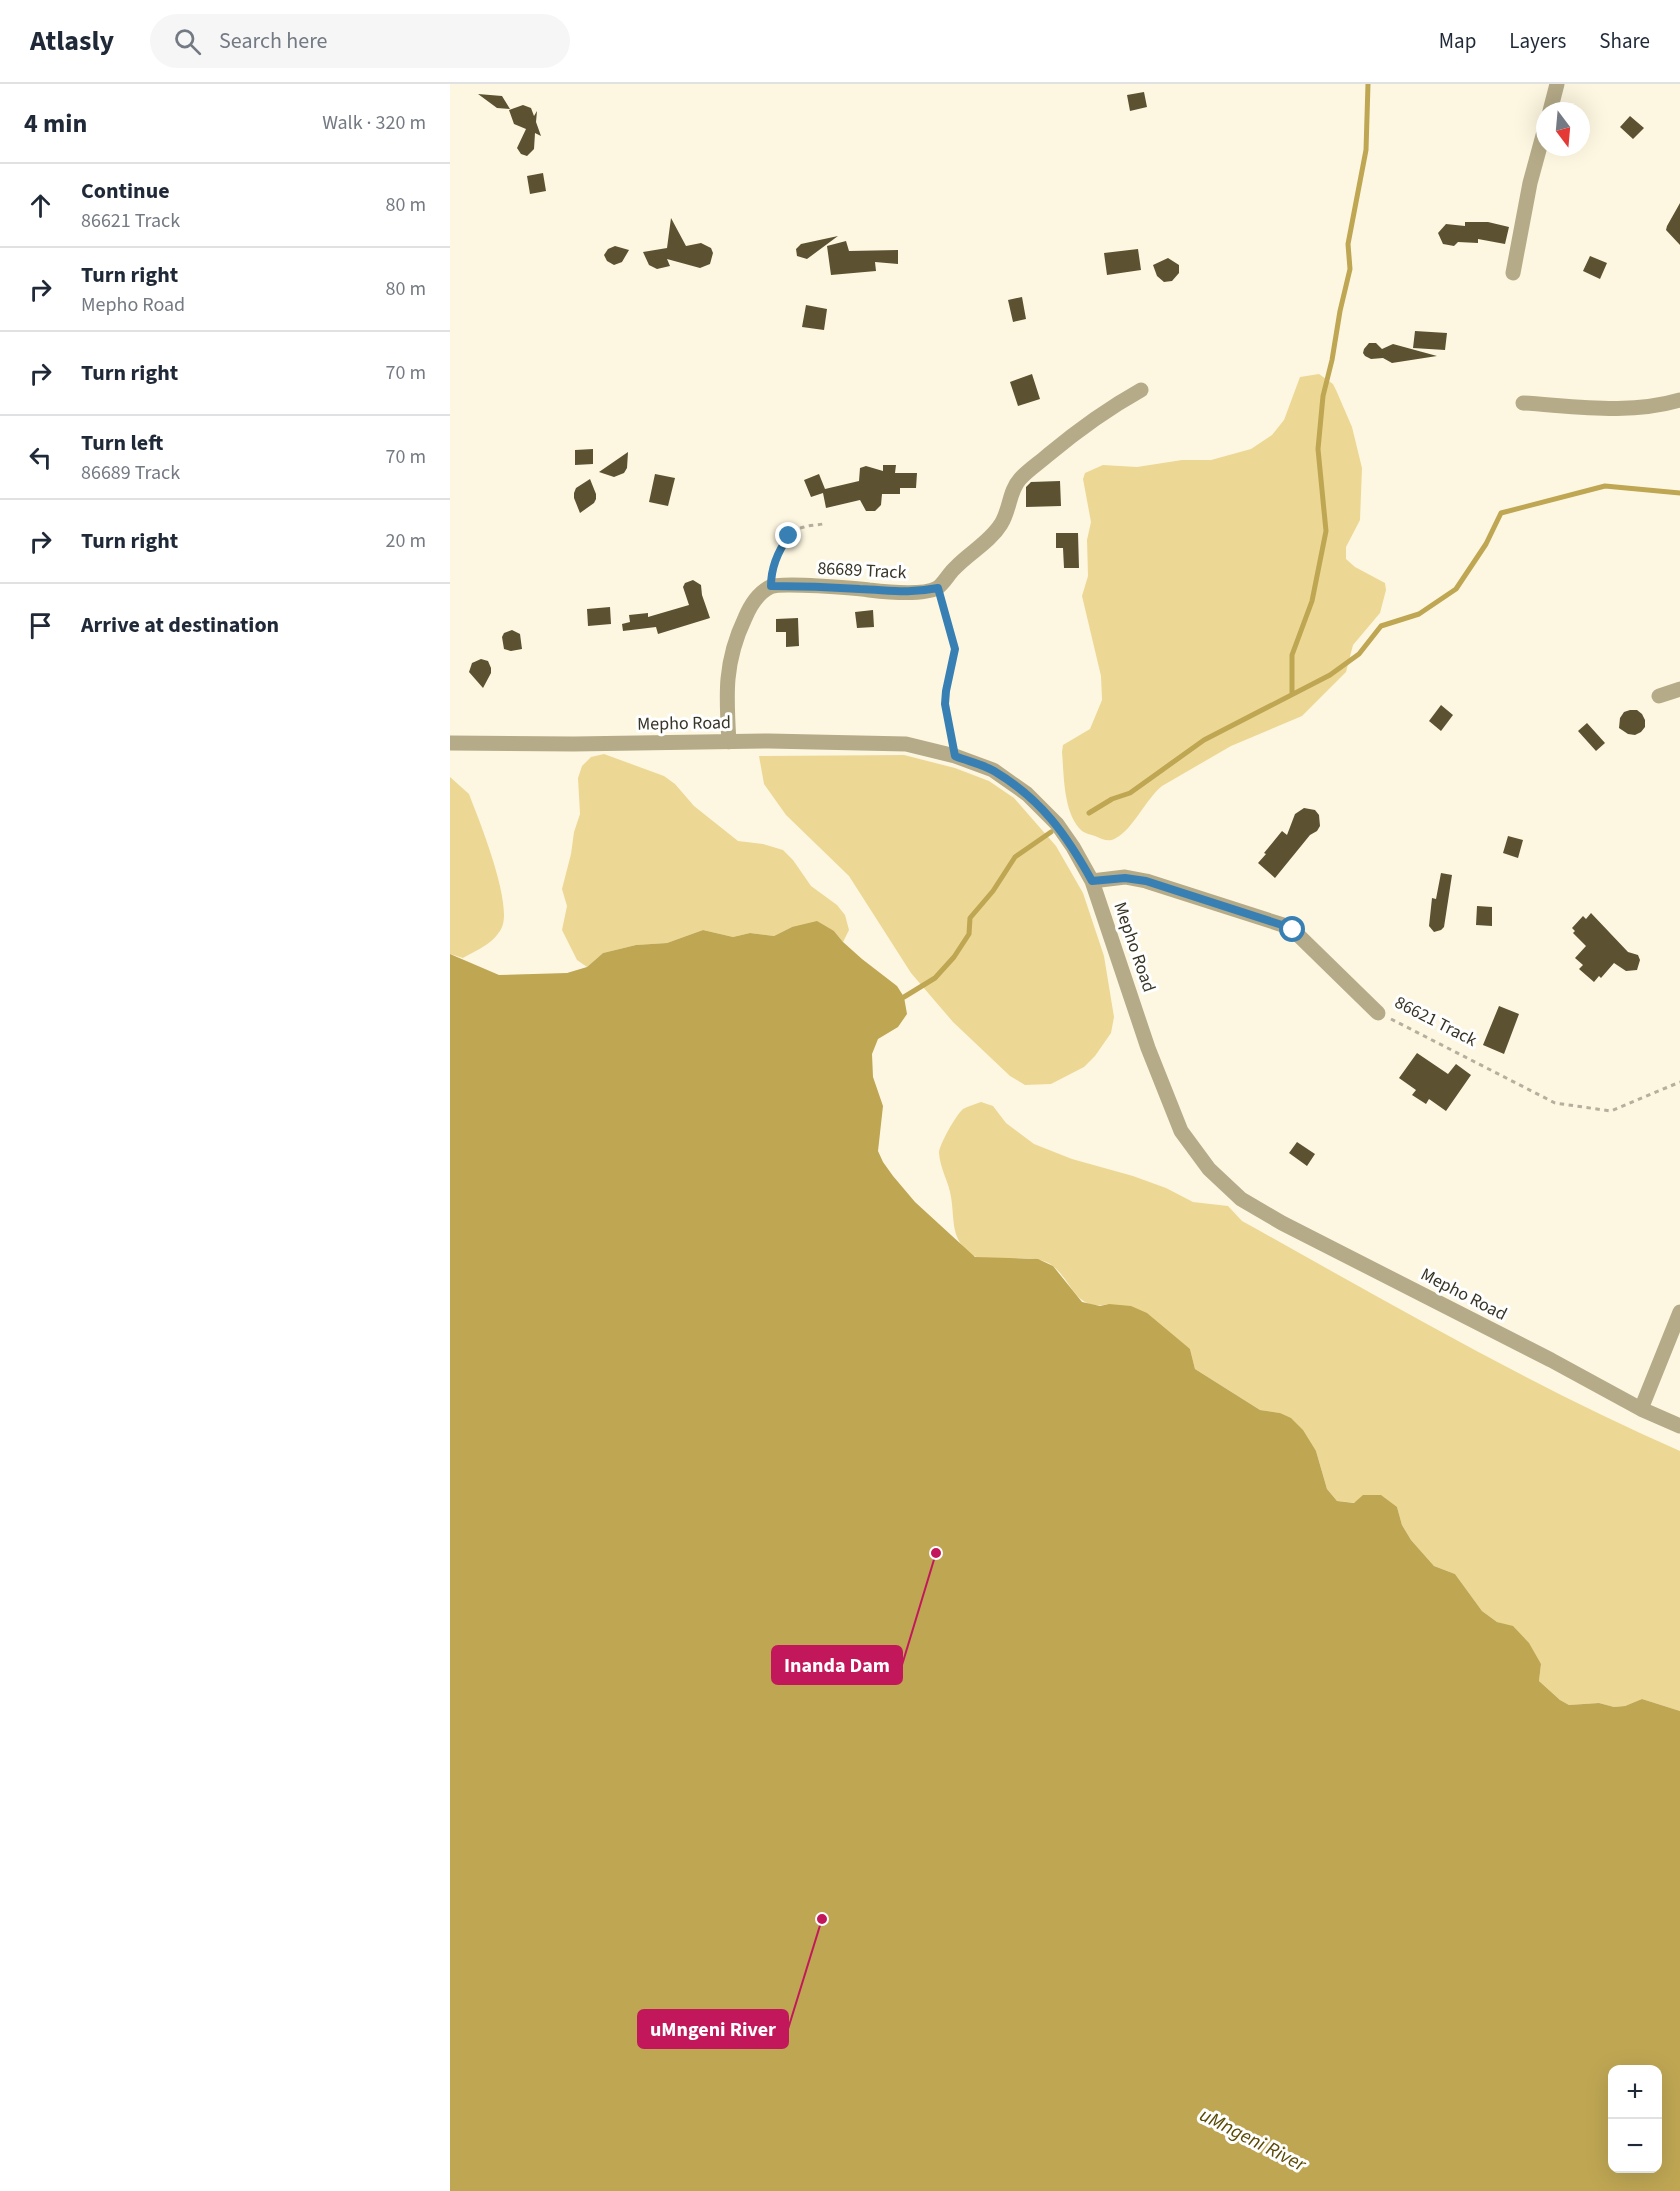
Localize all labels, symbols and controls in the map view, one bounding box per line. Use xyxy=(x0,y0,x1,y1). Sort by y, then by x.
search box xyxy=(150,14,570,68)
text: Atlasly xyxy=(30,21,114,61)
icon: search xyxy=(171,25,204,58)
text: Search here xyxy=(219,25,328,57)
text: Map xyxy=(1439,26,1476,56)
text: Layers xyxy=(1509,26,1566,56)
text: Share xyxy=(1599,26,1650,56)
north arrow xyxy=(1536,102,1590,156)
text: 4 min xyxy=(24,105,87,142)
text: Walk · 320 m xyxy=(322,109,426,137)
text: Continue xyxy=(81,175,170,207)
icon: ahead xyxy=(24,189,57,222)
text: 80 m xyxy=(386,191,426,219)
text: 86621 Track xyxy=(81,207,180,235)
text: Turn right xyxy=(81,259,178,291)
icon: right xyxy=(24,273,57,306)
text: 80 m xyxy=(386,275,426,303)
text: Mepho Road xyxy=(81,291,185,319)
icon: right xyxy=(24,357,57,390)
text: Turn right xyxy=(81,357,178,389)
text: 70 m xyxy=(386,359,426,387)
text: Turn left xyxy=(81,427,163,459)
icon: left xyxy=(24,441,57,474)
text: 70 m xyxy=(386,443,426,471)
text: 86689 Track xyxy=(81,459,180,487)
route end xyxy=(775,522,801,548)
icon: right xyxy=(24,525,57,558)
text: Turn right xyxy=(81,525,178,557)
text: 20 m xyxy=(386,527,426,555)
street label: 86689 Track xyxy=(817,556,907,585)
icon: arrive xyxy=(24,609,57,642)
text: Arrive at destination xyxy=(81,609,279,641)
street label: Mepho Road xyxy=(637,710,731,737)
street label: Mepho Road xyxy=(1107,899,1162,996)
route start xyxy=(1279,916,1305,942)
street label: 86621 Track xyxy=(1390,990,1481,1053)
street label: Mepho Road xyxy=(1416,1262,1511,1327)
callout: Inanda Dam xyxy=(772,1646,902,1684)
text: Inanda Dam xyxy=(784,1652,890,1680)
callout: uMngeni River xyxy=(638,2010,788,2048)
text: uMngeni River xyxy=(650,2016,776,2044)
map controls xyxy=(1608,2065,1662,2173)
button: + xyxy=(1608,2065,1662,2119)
water label: uMngeni River xyxy=(1195,2101,1311,2179)
button: − xyxy=(1608,2119,1662,2173)

